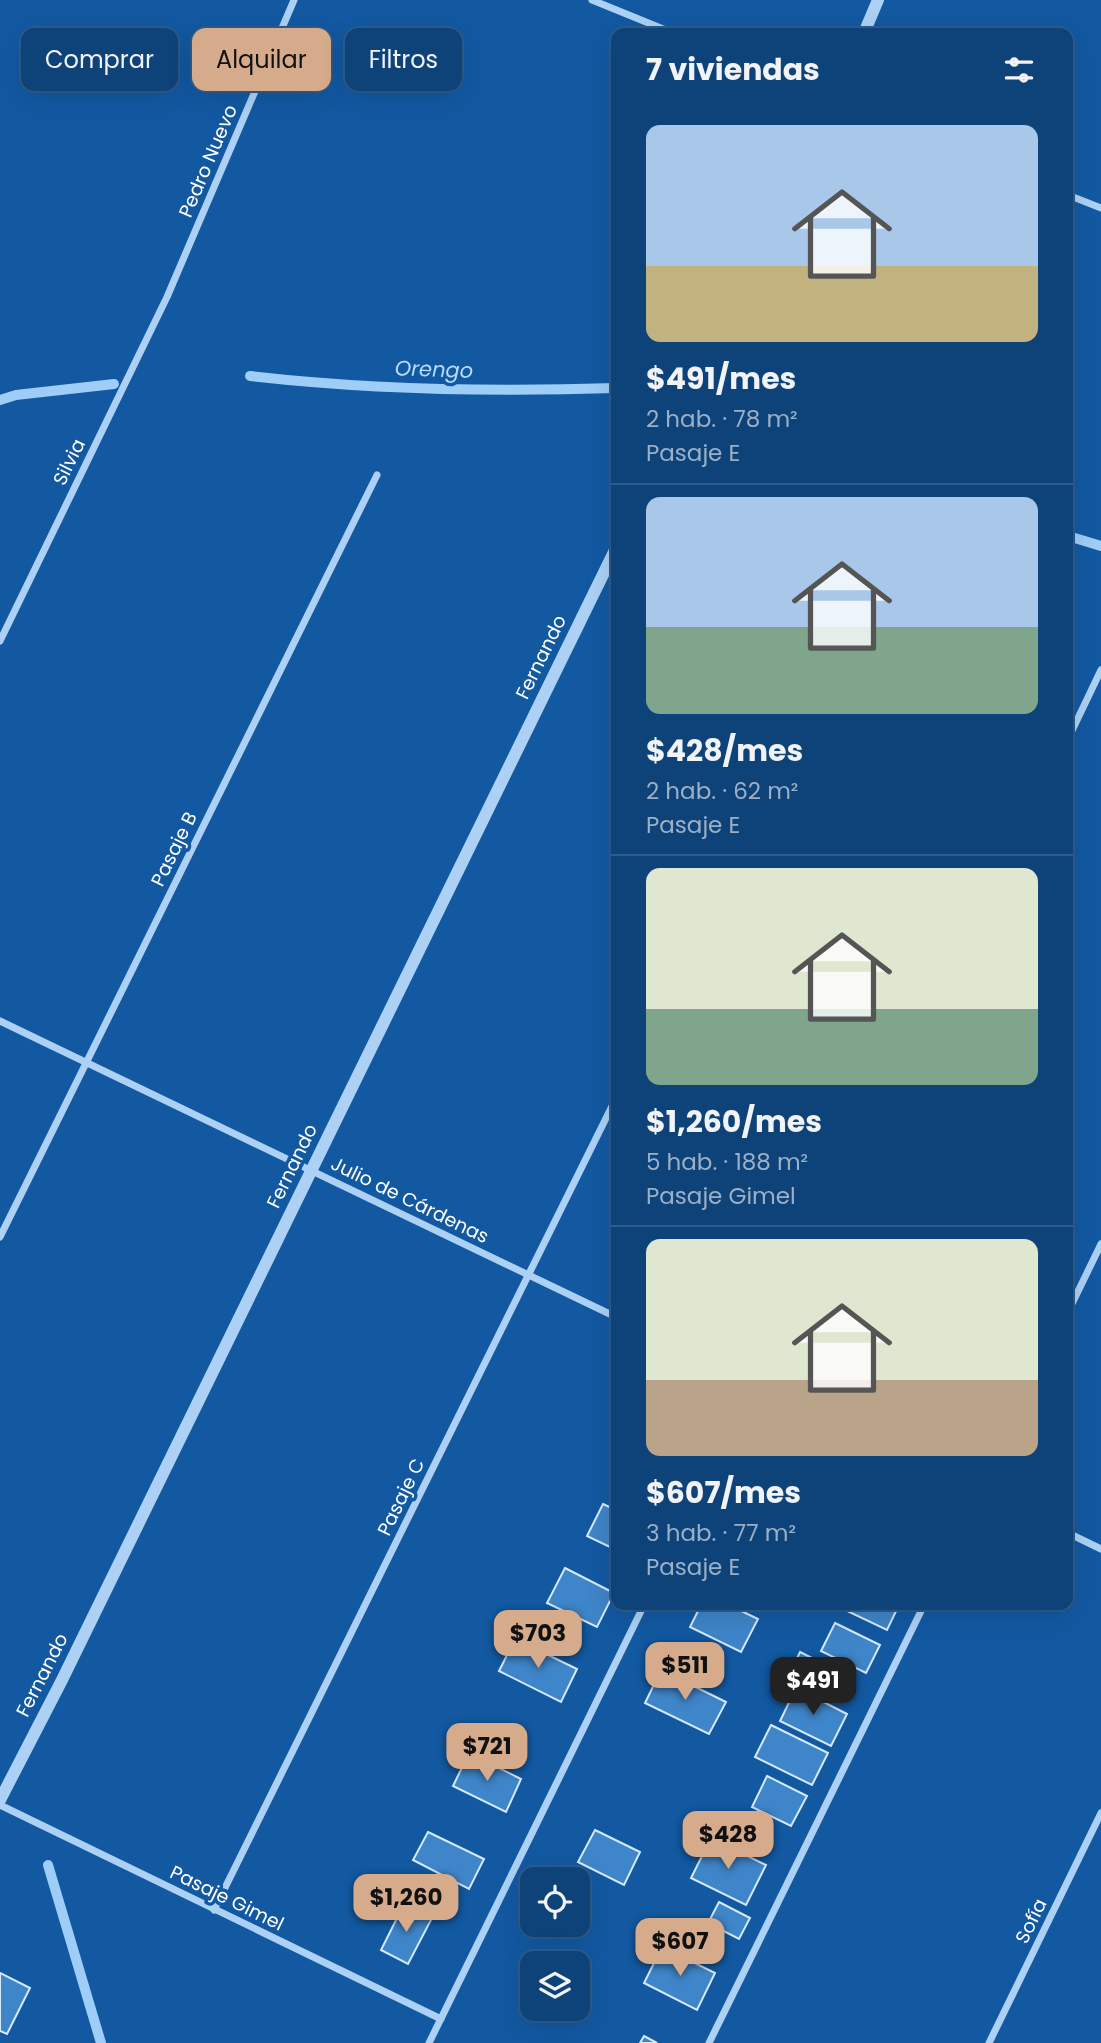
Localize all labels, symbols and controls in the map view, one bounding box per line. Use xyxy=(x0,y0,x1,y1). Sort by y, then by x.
chip: Comprar xyxy=(21,28,178,91)
chip: Alquilar xyxy=(192,28,331,91)
chip: Filtros xyxy=(345,28,462,91)
text: 7 viviendas xyxy=(646,48,820,91)
icon: filters xyxy=(1000,51,1038,89)
street label: Pedro Nuevo xyxy=(172,100,244,222)
icon: home xyxy=(779,171,905,297)
water label: Orengo xyxy=(394,353,474,385)
text: $491/mes xyxy=(646,357,796,400)
text: 2 hab. · 78 m² xyxy=(646,403,798,435)
street label: Silvia xyxy=(46,434,92,490)
text: Pasaje E xyxy=(646,437,740,469)
icon: home xyxy=(779,543,905,669)
street label: Fernando xyxy=(509,610,573,704)
text: $428/mes xyxy=(646,729,803,772)
text: 2 hab. · 62 m² xyxy=(646,775,798,807)
street label: Pasaje B xyxy=(144,807,204,891)
text: Pasaje E xyxy=(646,809,740,841)
icon: home xyxy=(779,914,905,1040)
text: $1,260/mes xyxy=(646,1100,822,1143)
street label: Fernando xyxy=(260,1119,324,1213)
text: 5 hab. · 188 m² xyxy=(646,1146,808,1178)
street label: Julio de Cárdenas xyxy=(326,1150,494,1250)
text: Pasaje Gimel xyxy=(646,1180,796,1212)
icon: home xyxy=(779,1285,905,1411)
street label: Pasaje C xyxy=(371,1454,431,1540)
text: $607/mes xyxy=(646,1471,801,1514)
text: 3 hab. · 77 m² xyxy=(646,1517,796,1549)
text: Pasaje E xyxy=(646,1551,740,1583)
pin: $703 xyxy=(497,1610,579,1670)
text: $703 xyxy=(510,1617,566,1649)
street label: Fernando xyxy=(9,1628,75,1722)
pin: $511 xyxy=(644,1642,726,1702)
text: $511 xyxy=(661,1649,709,1681)
pin: $491 xyxy=(772,1658,854,1717)
text: $491 xyxy=(786,1664,840,1696)
pin: $721 xyxy=(446,1724,528,1783)
text: $721 xyxy=(462,1730,512,1762)
pin: $428 xyxy=(687,1812,769,1871)
text: $428 xyxy=(699,1818,757,1850)
street label: Pasaje Gimel xyxy=(166,1859,288,1937)
map controls xyxy=(520,1867,590,2021)
button: locate xyxy=(520,1867,590,1937)
pin: $1,260 xyxy=(349,1874,463,1934)
text: $1,260 xyxy=(369,1881,443,1913)
street label: Sofía xyxy=(1009,1894,1053,1948)
pin: $607 xyxy=(639,1918,721,1978)
text: $607 xyxy=(651,1925,709,1957)
button: layers xyxy=(520,1951,590,2021)

